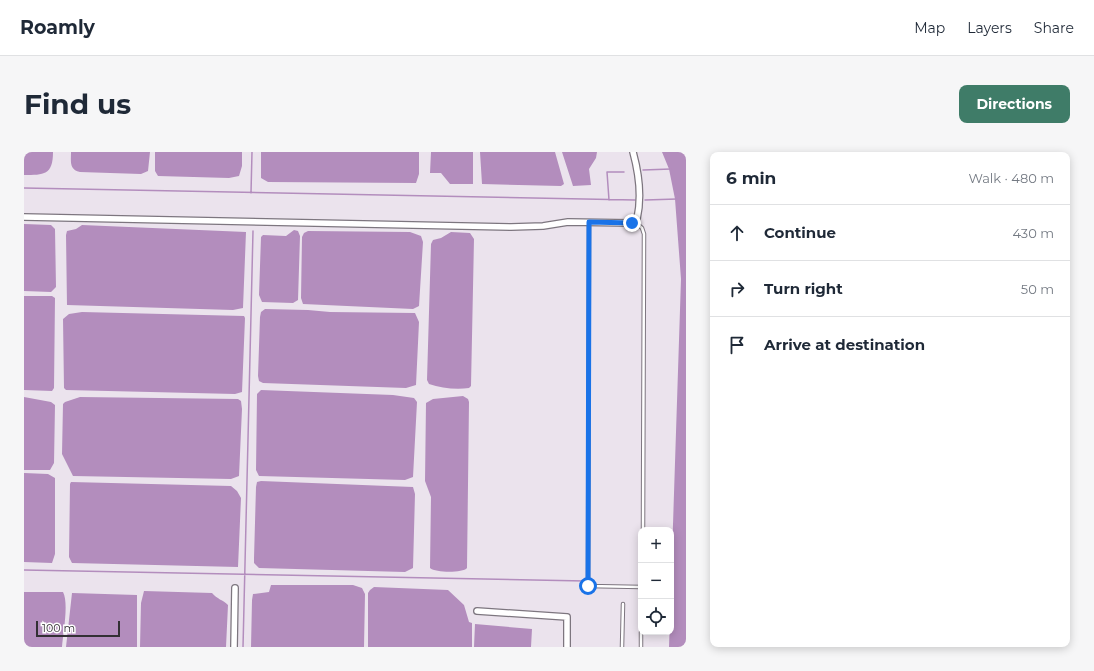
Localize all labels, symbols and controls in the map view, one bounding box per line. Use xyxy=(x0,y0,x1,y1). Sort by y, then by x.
text: Roamly xyxy=(20,16,95,39)
text: Map xyxy=(914,19,945,37)
text: Layers xyxy=(967,19,1012,37)
text: Share xyxy=(1034,19,1074,37)
button: Directions xyxy=(959,85,1070,123)
text: Find us xyxy=(24,87,131,121)
text: 6 min xyxy=(726,168,776,188)
text: Walk · 480 m xyxy=(968,170,1054,186)
route end xyxy=(623,214,641,232)
icon: ahead xyxy=(726,222,748,244)
text: Continue xyxy=(764,223,836,242)
text: 430 m xyxy=(1012,225,1054,241)
icon: right xyxy=(726,278,748,300)
text: Turn right xyxy=(764,279,843,298)
text: 50 m xyxy=(1021,281,1054,297)
icon: arrive xyxy=(726,334,748,356)
text: Arrive at destination xyxy=(764,335,925,354)
map controls xyxy=(638,527,674,635)
button: + xyxy=(638,527,674,563)
button: − xyxy=(638,563,674,599)
route start xyxy=(579,577,597,595)
button: locate xyxy=(638,599,674,635)
scale bar xyxy=(36,619,120,638)
text: 100 m xyxy=(42,621,75,635)

